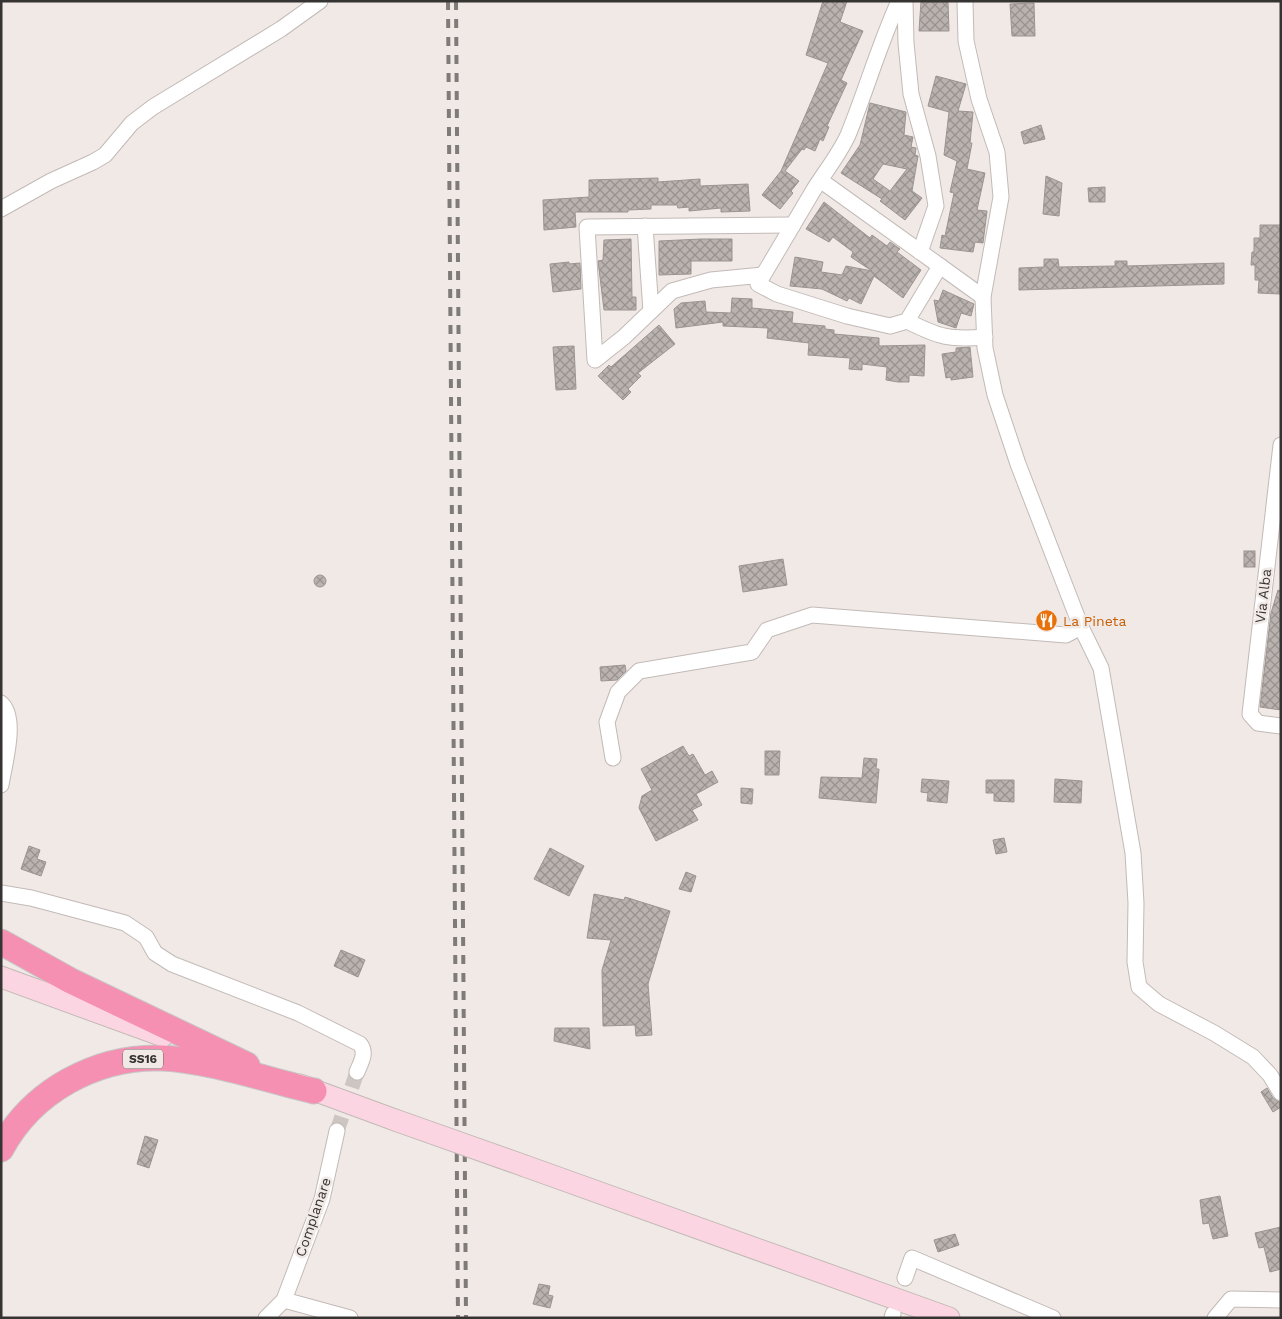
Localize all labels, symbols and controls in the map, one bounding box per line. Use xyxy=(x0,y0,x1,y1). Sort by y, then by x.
street label: Via Alba xyxy=(1252,568,1274,624)
restaurant icon: La Pineta xyxy=(1035,609,1059,633)
place label: La Pineta xyxy=(1063,613,1126,629)
road number: SS16 xyxy=(123,1050,163,1068)
street label: Complanare xyxy=(292,1175,334,1259)

